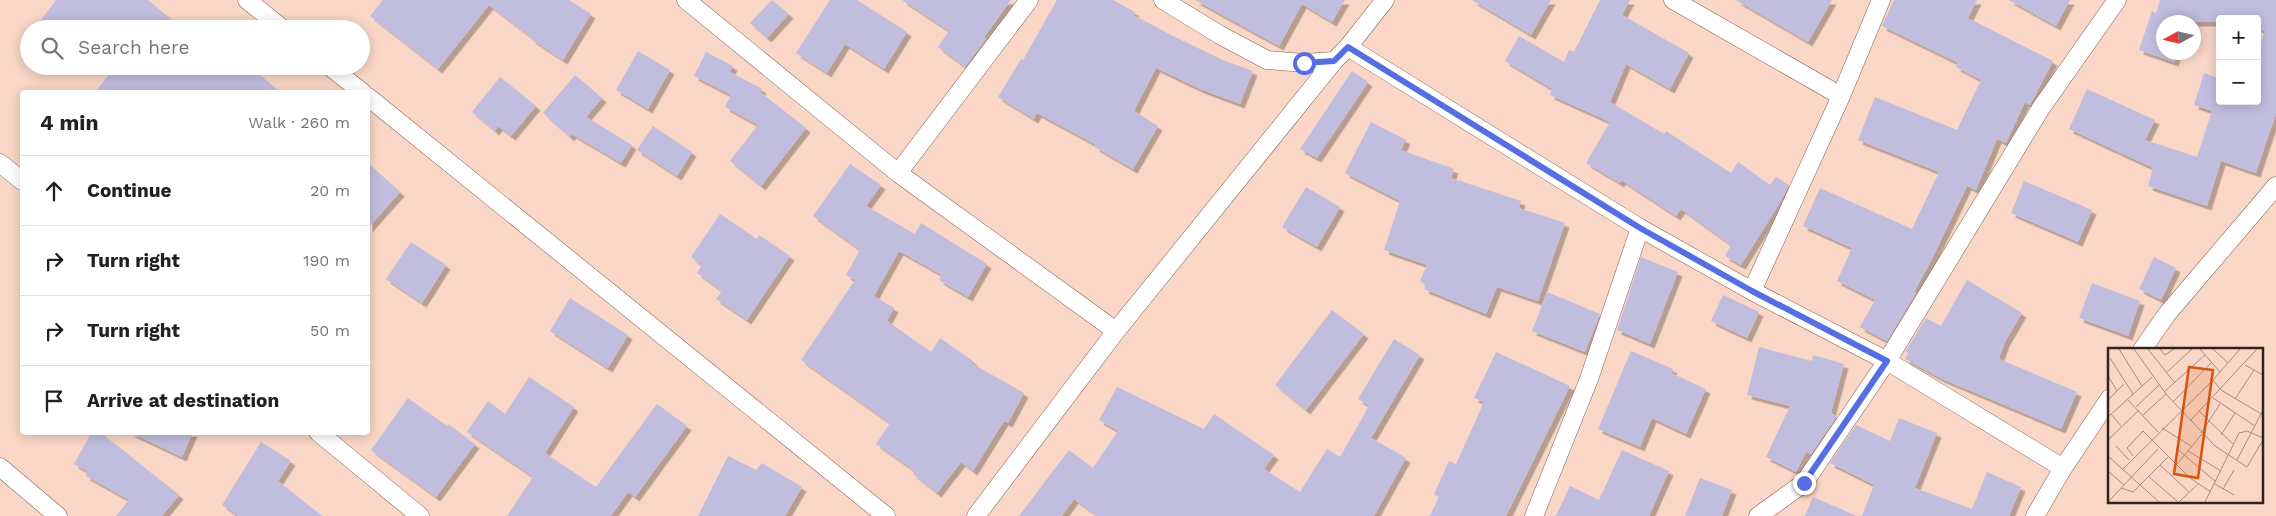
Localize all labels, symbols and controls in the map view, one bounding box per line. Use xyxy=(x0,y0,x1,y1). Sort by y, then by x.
north arrow xyxy=(2156,15,2201,60)
map controls xyxy=(2216,15,2261,105)
button: + xyxy=(2216,15,2261,60)
search box xyxy=(20,20,370,75)
icon: search xyxy=(38,34,66,62)
text: Search here xyxy=(78,36,189,59)
route start xyxy=(1293,52,1316,75)
button: − xyxy=(2216,60,2261,105)
text: 4 min xyxy=(40,110,98,135)
text: Walk · 260 m xyxy=(248,113,350,132)
icon: ahead xyxy=(40,177,68,205)
text: Continue xyxy=(87,179,171,202)
text: 20 m xyxy=(310,181,350,200)
icon: right xyxy=(40,247,68,275)
text: Turn right xyxy=(87,249,180,272)
text: 190 m xyxy=(303,251,350,270)
icon: right xyxy=(40,317,68,345)
text: Turn right xyxy=(87,319,180,342)
text: 50 m xyxy=(310,321,350,340)
inset map xyxy=(2108,348,2264,504)
icon: arrive xyxy=(40,387,68,415)
text: Arrive at destination xyxy=(87,389,279,412)
route end xyxy=(1793,472,1816,495)

